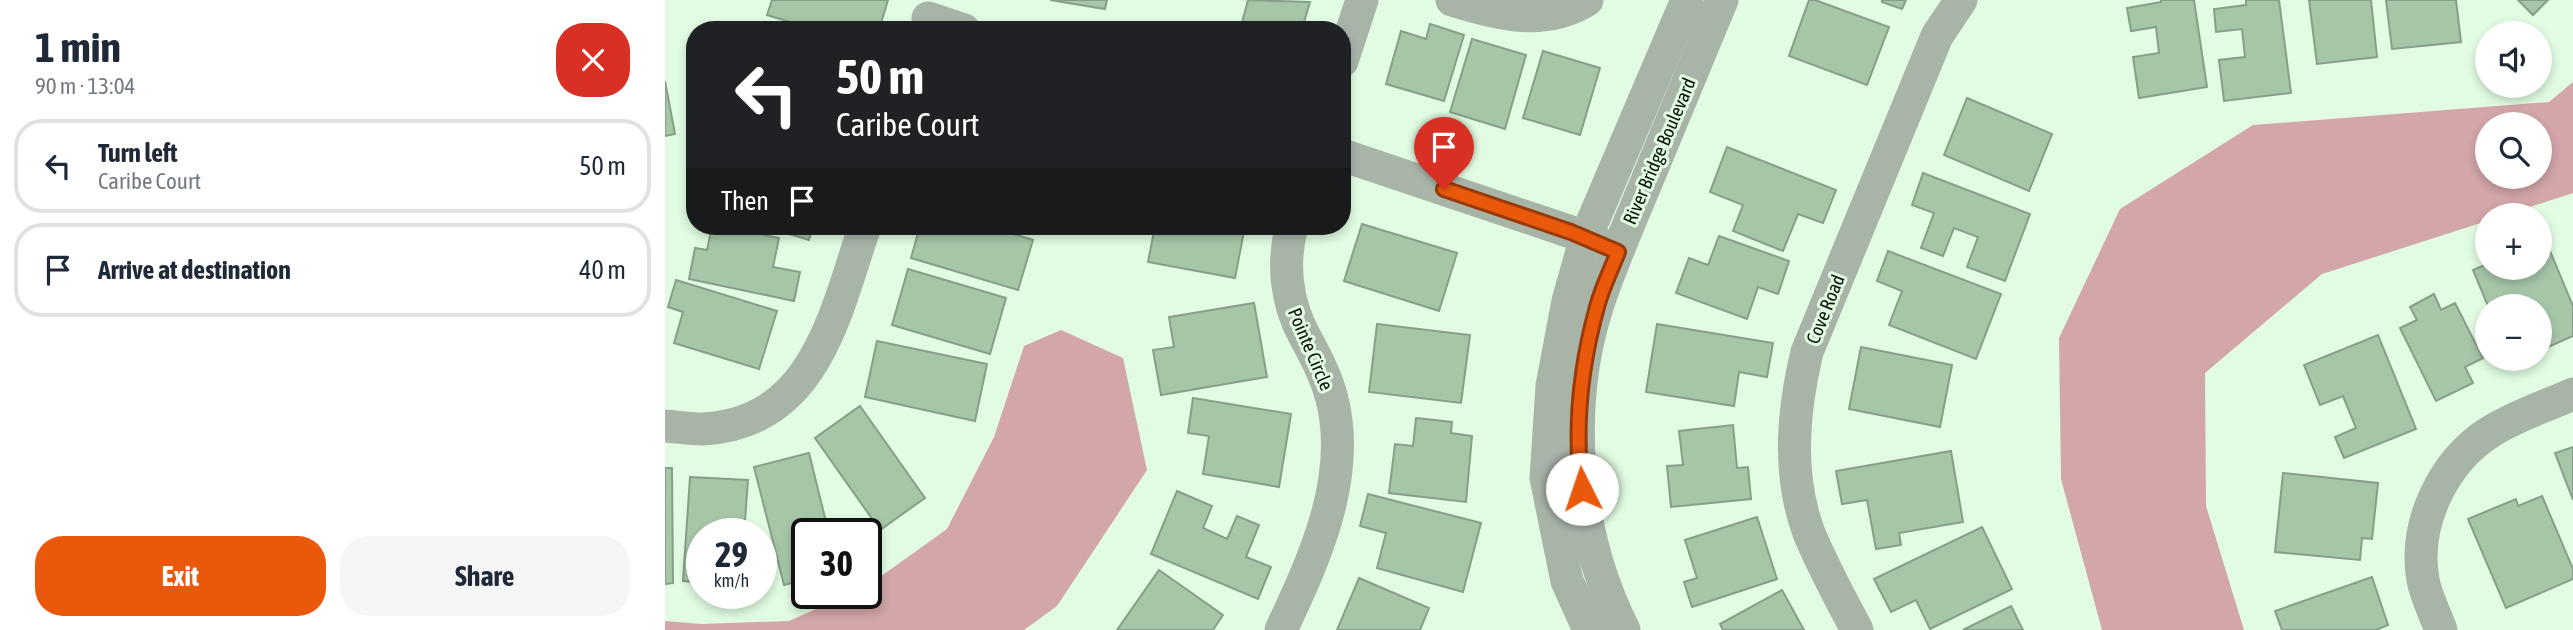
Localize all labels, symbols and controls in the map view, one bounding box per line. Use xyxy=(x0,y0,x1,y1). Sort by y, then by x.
map controls xyxy=(2475,21,2552,371)
button: sound xyxy=(2475,21,2552,98)
text: 1 min xyxy=(35,23,121,71)
button: close xyxy=(556,23,630,97)
text: 50 m xyxy=(836,48,924,104)
icon: left xyxy=(721,49,812,140)
text: 90 m · 13:04 xyxy=(35,73,135,99)
street label: River Bridge Boulevard xyxy=(1618,75,1700,227)
text: Caribe Court xyxy=(836,106,979,143)
button: search xyxy=(2475,112,2552,189)
pin xyxy=(1414,117,1474,189)
icon: arrive xyxy=(1425,128,1463,166)
text: Turn left xyxy=(98,138,178,168)
icon: left xyxy=(39,147,77,185)
text: 50 m xyxy=(579,151,626,181)
text: Caribe Court xyxy=(98,168,201,194)
icon: arrive xyxy=(783,182,821,220)
text: Then xyxy=(721,186,769,216)
button: + xyxy=(2475,203,2552,280)
icon: arrive xyxy=(39,251,77,289)
text: Arrive at destination xyxy=(98,255,291,285)
text: 40 m xyxy=(579,255,626,285)
street label: Cove Road xyxy=(1801,271,1849,347)
button: − xyxy=(2475,294,2552,371)
street label: Pointe Circle xyxy=(1284,305,1338,393)
position arrow xyxy=(1545,452,1619,526)
speed limit sign: 30 xyxy=(791,518,882,609)
text: 29 xyxy=(715,534,748,574)
button: Exit xyxy=(35,536,326,616)
button: Share xyxy=(340,536,630,616)
text: km/h xyxy=(714,570,749,591)

